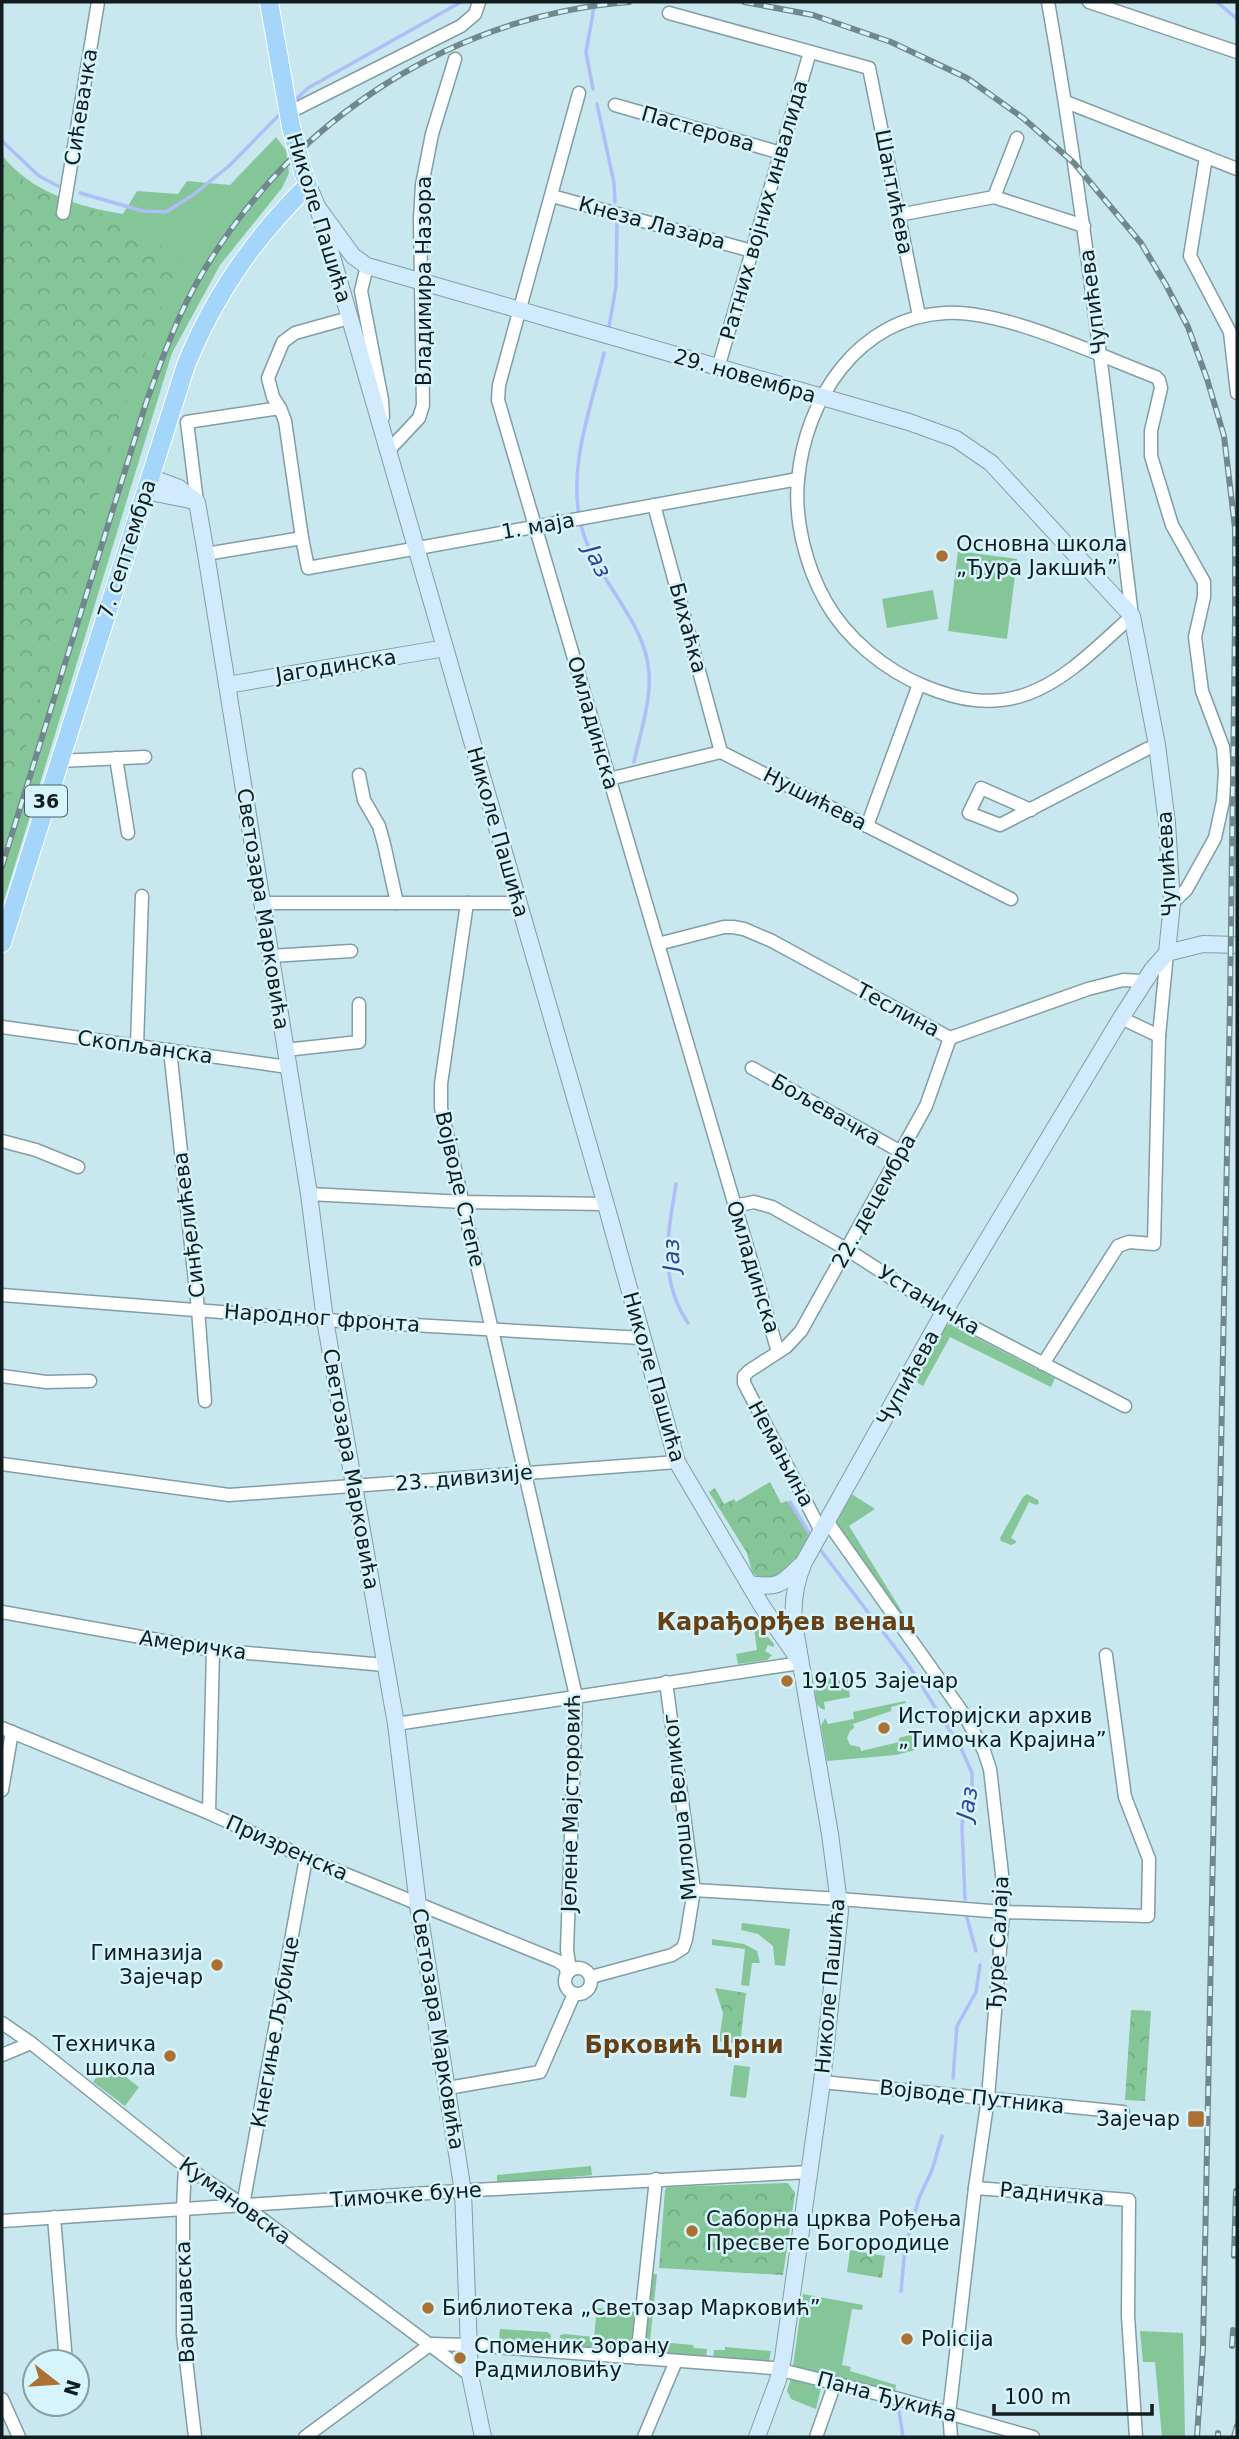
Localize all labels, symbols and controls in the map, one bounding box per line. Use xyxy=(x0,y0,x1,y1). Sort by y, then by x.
street label: Сићевачка xyxy=(60,47,102,167)
street label: Ратних војних инвалида xyxy=(715,77,813,343)
street label: Пастерова xyxy=(639,101,757,157)
street label: Шантићева xyxy=(870,127,918,257)
street label: Николе Пашића xyxy=(282,130,356,306)
street label: Владимира Назора xyxy=(412,176,436,386)
street label: Кнеза Лазара xyxy=(576,192,728,254)
street label: Чупићева xyxy=(1075,248,1111,356)
street label: 29. новембра xyxy=(671,344,819,408)
street label: 7. септембра xyxy=(93,476,161,622)
street label: 1. маја xyxy=(499,508,577,544)
place label: Основна школа „Ђура Јакшић” xyxy=(956,532,1127,580)
water label: Јаз xyxy=(577,537,617,582)
marker: Основна школа „Ђура Јакшић” xyxy=(934,548,950,564)
street label: Бихаћка xyxy=(664,580,712,676)
street label: Јагодинска xyxy=(272,645,398,688)
street label: Омладинска xyxy=(562,654,624,792)
street label: Николе Пашића xyxy=(462,744,534,920)
street label: Нушићева xyxy=(759,763,871,835)
road number: 36 xyxy=(25,786,67,816)
street label: Светозара Марковића xyxy=(232,786,294,1032)
street label: Чупићева xyxy=(1152,810,1182,918)
street label: Теслина xyxy=(851,978,944,1042)
street label: Скопљанска xyxy=(76,1026,214,1068)
street label: Бољевачка xyxy=(767,1069,885,1151)
street label: Војводе Степе xyxy=(430,1109,490,1269)
street label: 22. децембра xyxy=(827,1130,921,1272)
street label: Синђелићева xyxy=(168,1151,210,1299)
street label: Омладинска xyxy=(721,1198,785,1336)
water label: Јаз xyxy=(658,1238,684,1276)
street label: Устаничка xyxy=(874,1260,984,1340)
street label: Николе Пашића xyxy=(618,1289,690,1465)
street label: Народног фронта xyxy=(223,1299,421,1337)
street label: Чупићева xyxy=(872,1326,944,1430)
street label: Светозара Марковића xyxy=(318,1347,384,1591)
street label: Немањина xyxy=(743,1397,819,1511)
street label: 23. дивизије xyxy=(394,1460,534,1496)
district label: Карађорђев венац xyxy=(657,1608,915,1636)
street label: Америчка xyxy=(138,1626,248,1664)
place label: 19105 Зајечар xyxy=(801,1669,958,1693)
marker: 19105 Зајечар xyxy=(779,1673,795,1689)
street label: Јелене Мајсторовић xyxy=(557,1694,585,1914)
place label: Историјски архив „Тимочка Крајина” xyxy=(898,1704,1107,1752)
street label: Милоша Великог xyxy=(658,1712,702,1902)
marker: Историјски архив „Тимочка Крајина” xyxy=(876,1720,892,1736)
water label: Јаз xyxy=(951,1784,983,1825)
street label: Призренска xyxy=(222,1810,352,1886)
street label: Ђуре Салаја xyxy=(982,1875,1014,2012)
street label: Николе Пашића xyxy=(810,1897,850,2075)
street label: Светозара Марковића xyxy=(407,1906,469,2152)
street label: Кнегиње Љубице xyxy=(246,1934,304,2130)
place label: Гимназија Зајечар xyxy=(91,1941,203,1989)
marker: Гимназија Зајечар xyxy=(209,1957,225,1973)
district label: Брковић Црни xyxy=(584,2031,784,2059)
place label: Техничка школа xyxy=(51,2032,156,2080)
marker: Техничка школа xyxy=(162,2048,178,2064)
street label: Војводе Путника xyxy=(878,2075,1066,2119)
place label: Зајечар xyxy=(1096,2107,1180,2131)
marker: Зајечар xyxy=(1186,2109,1206,2129)
street label: Кумановска xyxy=(175,2152,295,2250)
street label: Радничка xyxy=(998,2177,1106,2211)
street label: Тимочке буне xyxy=(328,2178,483,2212)
place label: Саборна црква Рођења Пресвете Богородице xyxy=(706,2207,961,2255)
marker: Саборна црква Рођења Пресвете Богородице xyxy=(684,2223,700,2239)
street label: Варшавска xyxy=(171,2241,199,2363)
place label: Библиотека „Светозар Марковић” xyxy=(442,2296,821,2320)
marker: Библиотека „Светозар Марковић” xyxy=(420,2300,436,2316)
place label: Policija xyxy=(921,2327,994,2351)
marker: Policija xyxy=(899,2331,915,2347)
place label: Споменик Зорану Радмиловићу xyxy=(474,2334,669,2382)
north arrow xyxy=(21,2348,91,2418)
marker: Споменик Зорану Радмиловићу xyxy=(452,2350,468,2366)
street label: Пана Ђукића xyxy=(814,2367,960,2427)
scale bar xyxy=(994,2372,1152,2416)
text: N xyxy=(59,2377,85,2399)
text: 100 m xyxy=(1004,2385,1071,2409)

